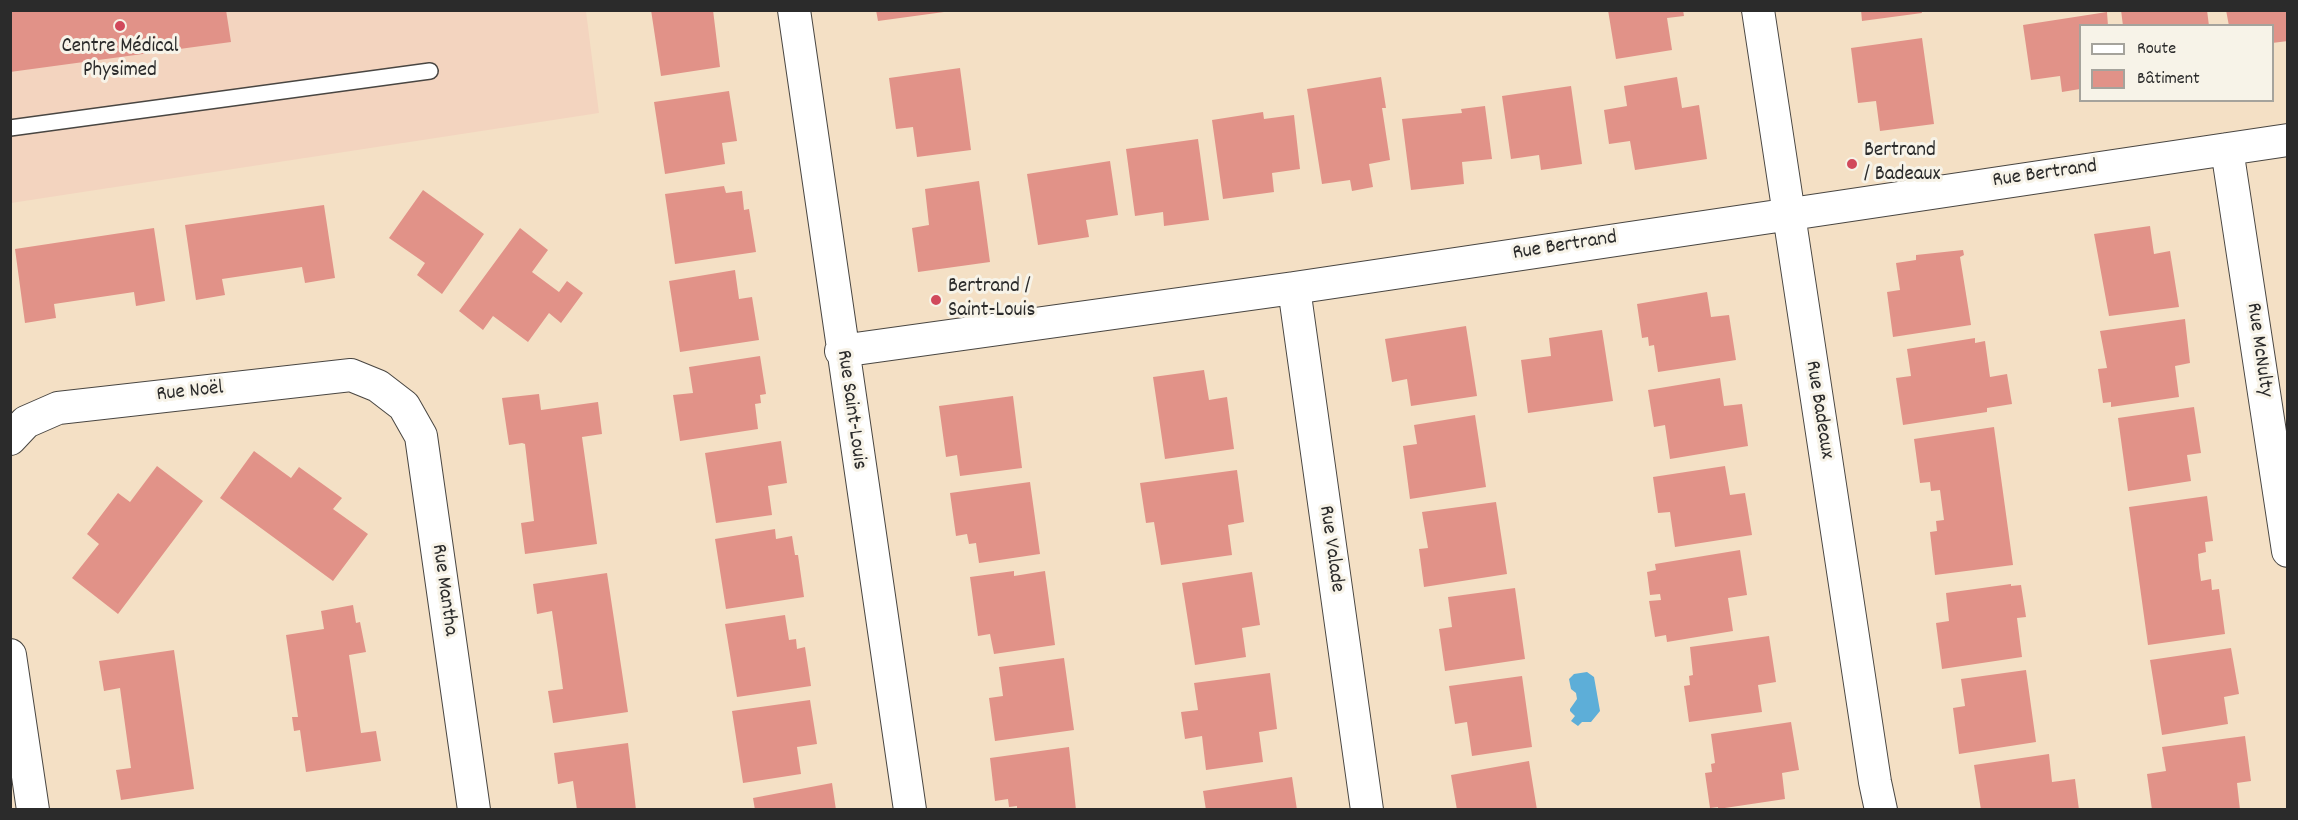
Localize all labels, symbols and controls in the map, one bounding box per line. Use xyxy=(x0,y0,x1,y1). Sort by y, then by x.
marker: Centre Médical Physimed xyxy=(113,19,127,33)
legend xyxy=(2079,24,2274,102)
place label: Centre Médical Physimed xyxy=(61,35,179,85)
text: Route xyxy=(2137,37,2176,62)
text: Bâtiment xyxy=(2137,67,2200,92)
place label: Bertrand / Badeaux xyxy=(1864,139,1940,189)
street label: Rue Bertrand xyxy=(1991,155,2099,195)
marker: Bertrand / Badeaux xyxy=(1845,157,1859,171)
street label: Rue Bertrand xyxy=(1511,226,1619,268)
place label: Bertrand / Saint-Louis xyxy=(948,275,1035,325)
marker: Bertrand / Saint-Louis xyxy=(929,293,943,307)
street label: Rue McNulty xyxy=(2239,301,2277,399)
street label: Rue Saint-Louis xyxy=(829,349,871,471)
street label: Rue Badeaux xyxy=(1798,359,1838,461)
street label: Rue Noël xyxy=(155,377,225,409)
street label: Rue Valade xyxy=(1311,504,1349,594)
street label: Rue Mantha xyxy=(424,542,462,638)

